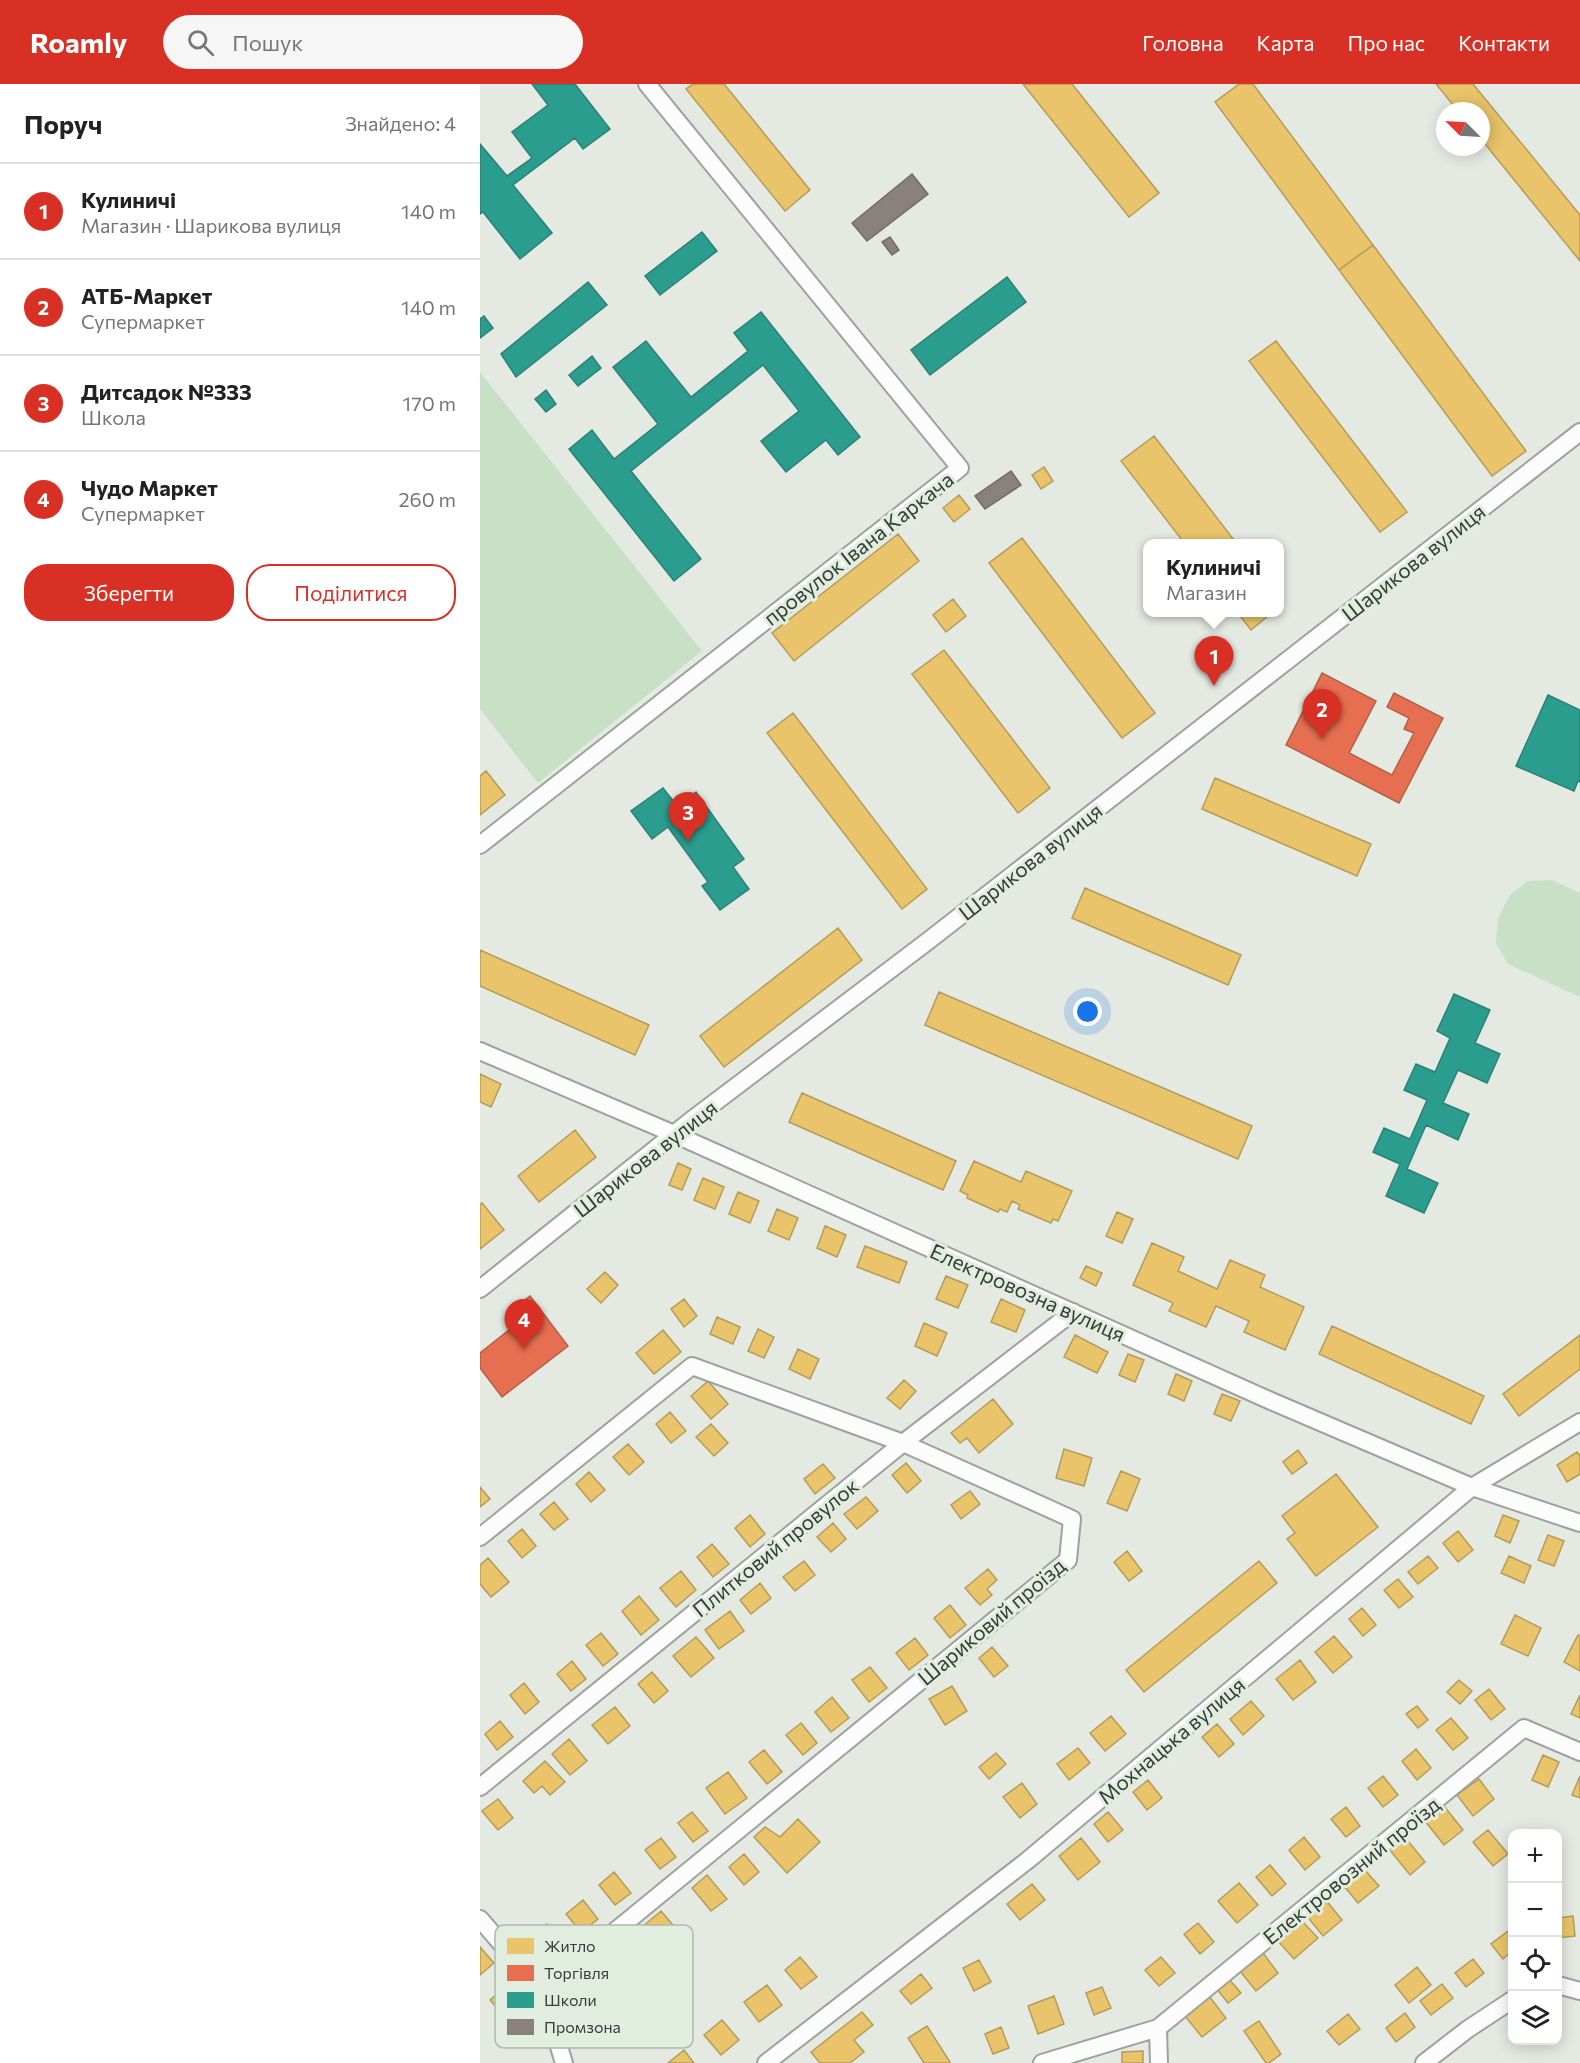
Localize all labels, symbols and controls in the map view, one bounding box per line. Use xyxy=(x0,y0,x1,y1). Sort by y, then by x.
search box xyxy=(163,15,583,69)
text: Roamly xyxy=(30,25,127,59)
icon: search xyxy=(184,26,217,59)
text: Пошук xyxy=(232,29,303,56)
text: Головна xyxy=(1142,30,1224,55)
text: Карта xyxy=(1257,30,1314,55)
text: Про нас xyxy=(1347,30,1425,55)
text: Контакти xyxy=(1458,30,1550,55)
north arrow xyxy=(1436,102,1490,156)
text: Поруч xyxy=(24,108,102,139)
text: Знайдено: 4 xyxy=(345,111,456,135)
text: Кулиничі xyxy=(81,186,176,213)
text: 1 xyxy=(39,199,48,223)
text: 140 m xyxy=(401,199,456,223)
text: Магазин · Шарикова вулиця xyxy=(81,213,341,237)
text: АТБ-Маркет xyxy=(81,282,212,309)
text: 2 xyxy=(38,295,49,319)
text: 140 m xyxy=(401,295,456,319)
text: Супермаркет xyxy=(81,309,205,333)
text: Дитсадок №333 xyxy=(81,378,252,405)
text: 3 xyxy=(38,391,49,415)
text: 170 m xyxy=(403,391,456,415)
text: Школа xyxy=(81,405,146,429)
street label: провулок Івана Каркача xyxy=(758,466,958,630)
text: Чудо Маркет xyxy=(81,474,218,501)
text: 4 xyxy=(37,487,50,511)
text: 260 m xyxy=(398,487,456,511)
street label: Шарикова вулиця xyxy=(1336,498,1490,626)
text: Супермаркет xyxy=(81,501,205,525)
popup xyxy=(1143,539,1284,617)
text: Кулиничі xyxy=(1166,553,1261,580)
button: Зберегти xyxy=(24,564,234,621)
button: Поділитися xyxy=(246,564,456,621)
text: Магазин xyxy=(1166,580,1247,604)
pin: 1 xyxy=(1194,636,1234,686)
pin: 2 xyxy=(1302,690,1342,739)
pin: 3 xyxy=(668,792,708,842)
street label: Шарикова вулиця xyxy=(953,797,1107,925)
your location xyxy=(1073,997,1102,1026)
street label: Шарикова вулиця xyxy=(568,1094,722,1222)
street label: Електровозна вулиця xyxy=(927,1238,1129,1346)
pin: 4 xyxy=(504,1300,543,1349)
street label: Плитковий провулок xyxy=(687,1472,863,1622)
street label: Шариковий проїзд xyxy=(912,1552,1070,1690)
street label: Мохнацька вулиця xyxy=(1093,1671,1249,1809)
street label: Електровозний проїзд xyxy=(1258,1791,1444,1949)
map controls xyxy=(1508,1829,1562,2045)
button: + xyxy=(1508,1829,1562,1883)
button: − xyxy=(1508,1883,1562,1937)
legend xyxy=(495,1925,693,2048)
text: Житло xyxy=(544,1936,596,1955)
button: locate xyxy=(1508,1937,1562,1991)
text: Торгівля xyxy=(544,1963,609,1982)
text: Школи xyxy=(544,1990,597,2009)
button: layers xyxy=(1508,1991,1562,2045)
text: Промзона xyxy=(544,2017,621,2036)

